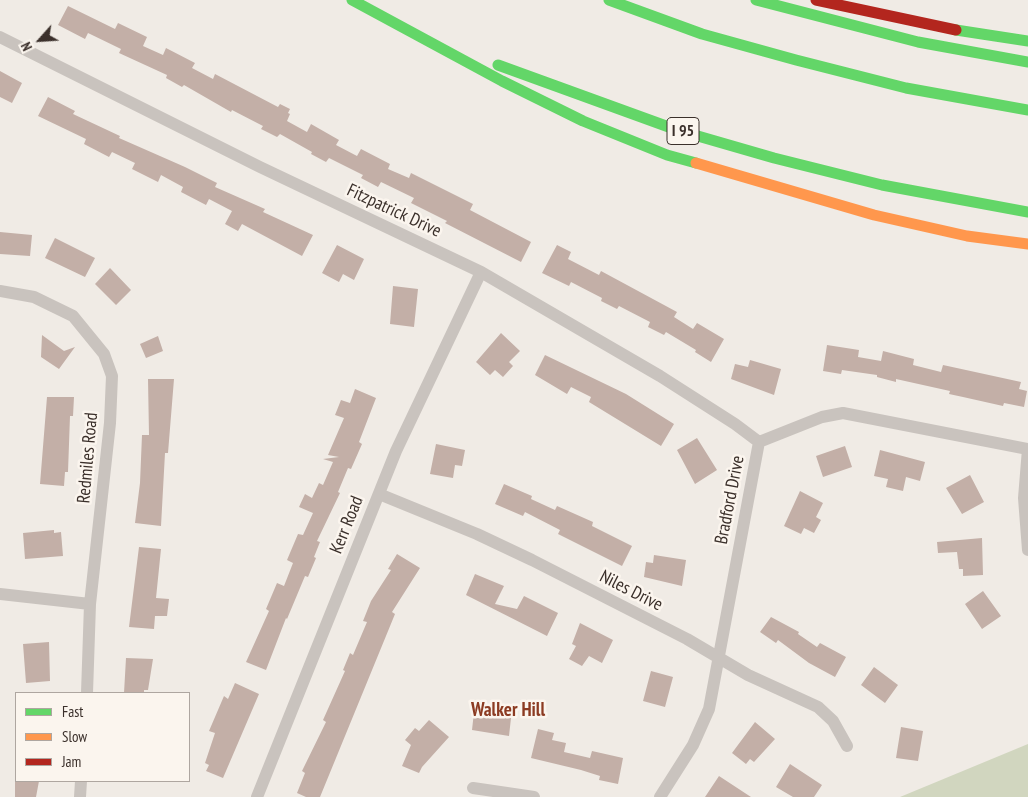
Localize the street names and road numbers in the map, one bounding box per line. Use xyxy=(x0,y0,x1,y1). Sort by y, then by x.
road number: I 95 xyxy=(667,118,699,144)
street label: Fitzpatrick Drive xyxy=(343,180,445,242)
street label: Redmiles Road xyxy=(73,412,103,504)
street label: Bradford Drive xyxy=(711,454,749,546)
street label: Kerr Road xyxy=(326,493,368,557)
street label: Niles Drive xyxy=(596,566,666,616)

